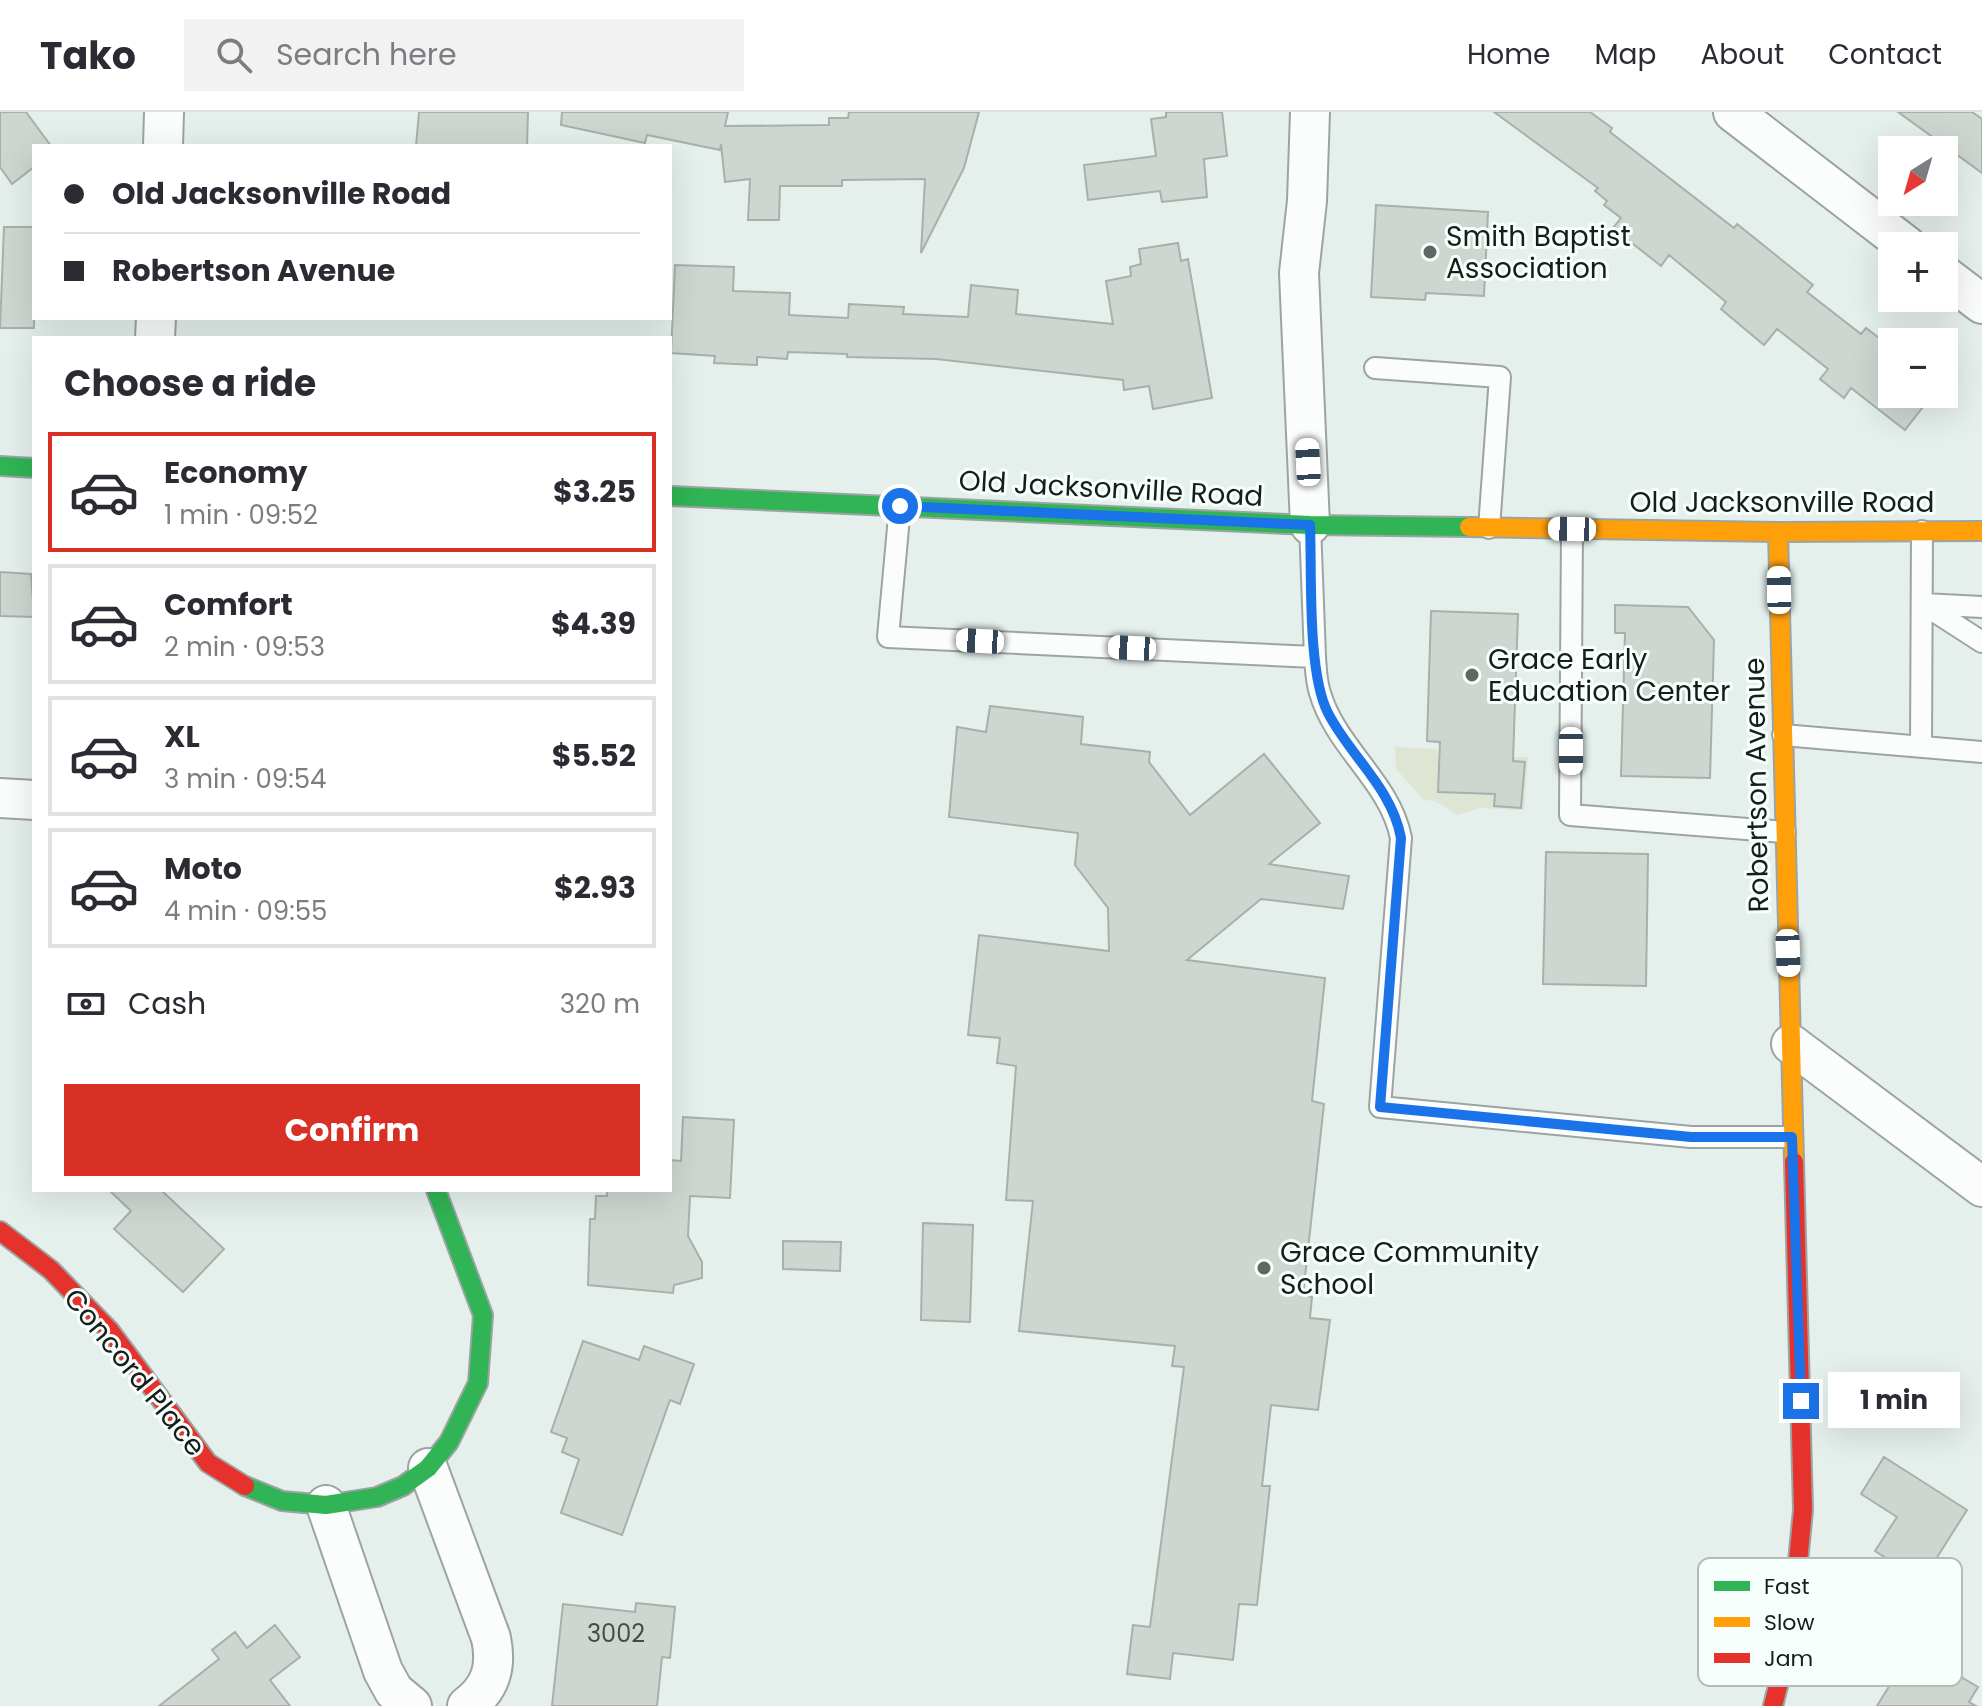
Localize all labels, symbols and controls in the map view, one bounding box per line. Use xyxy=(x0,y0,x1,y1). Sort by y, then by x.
search box xyxy=(184,19,744,91)
text: Tako xyxy=(40,29,136,82)
icon: search xyxy=(212,33,256,77)
text: Search here xyxy=(276,33,457,76)
text: Home xyxy=(1467,35,1550,74)
text: Map xyxy=(1594,35,1656,74)
text: About xyxy=(1700,35,1784,74)
text: Contact xyxy=(1828,35,1942,74)
north arrow xyxy=(1878,136,1958,216)
map controls xyxy=(1878,136,1958,408)
text: Old Jacksonville Road xyxy=(112,172,451,215)
place label: Smith Baptist Association xyxy=(1446,217,1631,288)
button: + xyxy=(1878,232,1958,312)
marker: Smith Baptist Association xyxy=(1421,243,1439,261)
text: Robertson Avenue xyxy=(112,249,395,292)
button: − xyxy=(1878,328,1958,408)
text: Choose a ride xyxy=(64,358,316,409)
car xyxy=(1295,437,1321,487)
text: Economy xyxy=(164,451,308,494)
icon: car xyxy=(68,456,140,528)
street label: Old Jacksonville Road xyxy=(958,461,1264,516)
text: $3.25 xyxy=(553,470,636,513)
street label: Old Jacksonville Road xyxy=(1630,483,1934,522)
route start xyxy=(882,488,918,524)
text: 1 min · 09:52 xyxy=(164,497,318,533)
car xyxy=(1548,517,1596,541)
car xyxy=(1767,566,1791,614)
text: Comfort xyxy=(164,583,293,626)
icon: car xyxy=(68,588,140,660)
text: $4.39 xyxy=(551,602,636,645)
car xyxy=(955,628,1005,654)
text: 2 min · 09:53 xyxy=(164,629,325,665)
car xyxy=(1107,635,1157,661)
place label: Grace Early Education Center xyxy=(1488,640,1730,711)
street label: Robertson Avenue xyxy=(1735,657,1778,913)
marker: Grace Early Education Center xyxy=(1463,666,1481,684)
text: XL xyxy=(164,715,200,758)
icon: car xyxy=(68,720,140,792)
car xyxy=(1559,727,1583,775)
text: $5.52 xyxy=(552,734,636,777)
text: 3 min · 09:54 xyxy=(164,761,326,797)
text: Moto xyxy=(164,847,242,890)
icon: car xyxy=(68,852,140,924)
text: $2.93 xyxy=(554,866,636,909)
text: 4 min · 09:55 xyxy=(164,893,327,929)
car xyxy=(1775,929,1801,977)
icon: cash xyxy=(64,982,108,1026)
text: Cash xyxy=(128,982,206,1025)
text: 320 m xyxy=(560,986,640,1022)
button: Confirm xyxy=(64,1084,640,1176)
place label: Grace Community School xyxy=(1280,1233,1539,1304)
marker: Grace Community School xyxy=(1255,1259,1273,1277)
street label: Concord Place xyxy=(55,1280,214,1464)
callout: 1 min xyxy=(1829,1373,1961,1429)
text: 1 min xyxy=(1860,1382,1928,1418)
route end xyxy=(1783,1383,1819,1419)
legend xyxy=(1698,1558,1962,1686)
text: Fast xyxy=(1764,1571,1809,1602)
text: Slow xyxy=(1764,1607,1814,1638)
house number: 3002 xyxy=(587,1617,645,1650)
text: Jam xyxy=(1764,1643,1813,1674)

